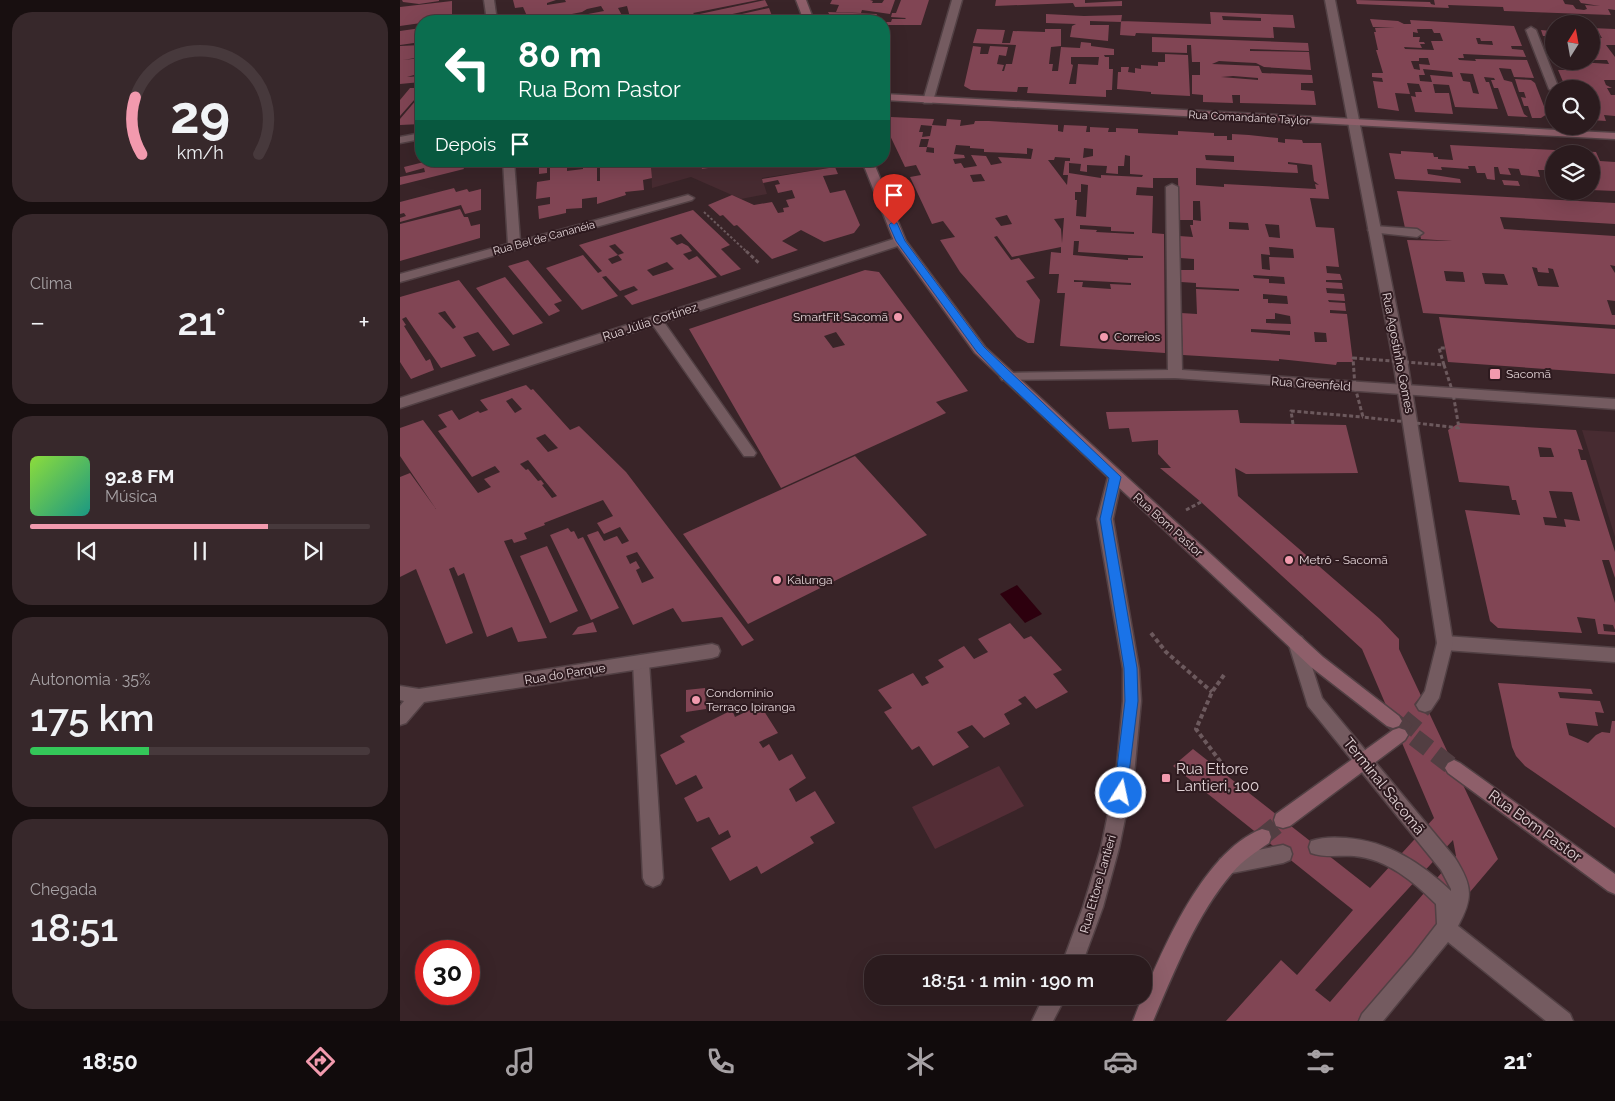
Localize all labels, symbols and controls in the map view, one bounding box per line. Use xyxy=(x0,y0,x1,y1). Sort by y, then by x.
north arrow xyxy=(1545,15,1600,70)
map controls xyxy=(1545,15,1600,200)
text: 80 m xyxy=(518,34,602,75)
icon: left xyxy=(435,35,500,100)
text: Rua Bom Pastor xyxy=(518,76,681,102)
button: search xyxy=(1545,80,1600,135)
text: 29 xyxy=(170,84,230,145)
street label: Rua Comandante Taylor xyxy=(1188,108,1310,128)
icon: arrive xyxy=(506,130,534,158)
text: Depois xyxy=(435,133,496,155)
text: km/h xyxy=(176,142,224,163)
button: layers xyxy=(1545,145,1600,200)
pin xyxy=(873,174,915,225)
icon: arrive xyxy=(880,181,908,209)
street label: Rua Bel de Cananéia xyxy=(492,218,596,258)
text: Clima xyxy=(30,274,72,293)
street label: Rua Agostinho Gomes xyxy=(1379,291,1417,415)
text: 21° xyxy=(177,299,226,344)
street label: Rua Júlia Cortinez xyxy=(601,300,699,344)
text: − xyxy=(30,306,45,339)
text: + xyxy=(358,306,370,339)
place label: SmartFit Sacomã xyxy=(793,310,888,324)
marker: SmartFit Sacomã xyxy=(892,311,904,323)
place label: Correios xyxy=(1114,330,1160,344)
marker: Correios xyxy=(1098,331,1110,343)
marker: Sacomã xyxy=(1488,367,1502,381)
place label: Sacomã xyxy=(1506,367,1551,381)
street label: Rua Greenfeld xyxy=(1271,374,1351,394)
text: 92.8 FM xyxy=(105,465,175,487)
text: Música xyxy=(105,487,157,506)
street label: Rua Bom Pastor xyxy=(1130,490,1206,560)
icon: previous xyxy=(73,537,101,565)
icon: pause xyxy=(186,537,214,565)
icon: next xyxy=(299,537,327,565)
place label: Metrô - Sacomã xyxy=(1299,553,1388,567)
marker: Metrô - Sacomã xyxy=(1283,554,1295,566)
place label: Kalunga xyxy=(787,573,833,587)
marker: Kalunga xyxy=(771,574,783,586)
street label: Rua do Parque xyxy=(524,661,606,687)
text: Autonomia · 35% xyxy=(30,670,151,689)
place label: Condominio Terraço Ipiranga xyxy=(706,686,795,714)
marker: Condominio Terraço Ipiranga xyxy=(690,694,702,706)
text: 175 km xyxy=(30,695,155,740)
street label: Terminal Sacomã xyxy=(1339,734,1429,838)
place label: Rua Ettore Lantieri, 100 xyxy=(1176,760,1259,795)
position arrow xyxy=(1094,766,1146,818)
marker: Rua Ettore Lantieri, 100 xyxy=(1160,772,1172,784)
street label: Rua Bom Pastor xyxy=(1485,786,1586,866)
street label: Rua Ettore Lantieri xyxy=(1077,833,1119,935)
text: Chegada xyxy=(30,880,97,899)
text: 18:51 xyxy=(30,905,118,950)
speed limit sign: 30 xyxy=(415,940,480,1005)
text: 18:51 · 1 min · 190 m xyxy=(922,969,1094,991)
icon: directions xyxy=(303,1044,338,1079)
icon: music xyxy=(503,1044,538,1079)
icon: phone xyxy=(703,1044,738,1079)
icon: climate xyxy=(903,1044,938,1079)
icon: car xyxy=(1103,1044,1138,1079)
icon: filters xyxy=(1303,1044,1338,1079)
text: 18:50 xyxy=(83,1048,138,1074)
text: 21° xyxy=(1503,1048,1532,1074)

